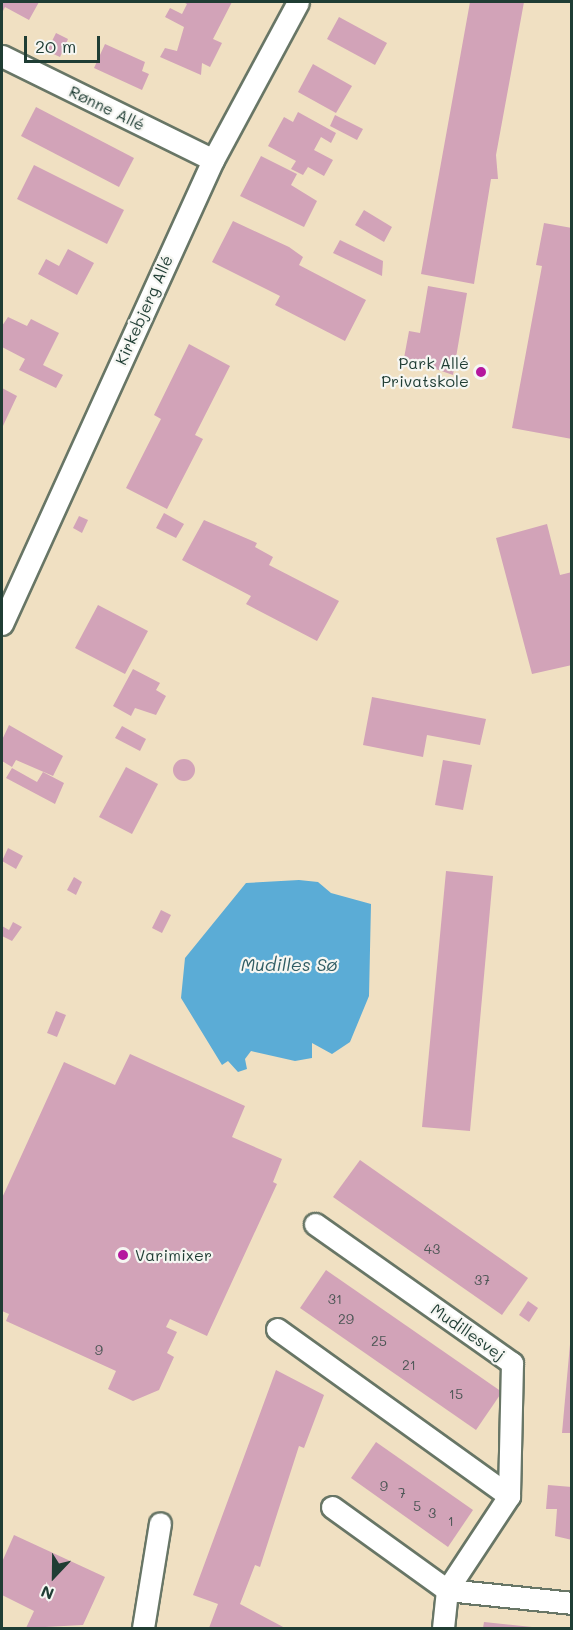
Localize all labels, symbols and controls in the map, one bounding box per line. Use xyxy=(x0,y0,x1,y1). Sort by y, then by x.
scale bar xyxy=(27,24,104,62)
text: 20 m xyxy=(35,34,76,58)
street label: Rønne Allé xyxy=(66,81,148,135)
street label: Kirkebjerg Allé xyxy=(111,252,177,368)
place label: Park Allé Privatskole xyxy=(381,353,469,391)
marker: Park Allé Privatskole xyxy=(474,365,488,379)
water label: Mudilles Sø xyxy=(241,953,337,975)
house number: 43 xyxy=(424,1241,440,1257)
place label: Varimixer xyxy=(135,1245,212,1265)
marker: Varimixer xyxy=(116,1248,130,1262)
house number: 37 xyxy=(474,1272,490,1288)
house number: 31 xyxy=(328,1291,342,1307)
street label: Mudillesvej xyxy=(427,1299,509,1365)
house number: 29 xyxy=(338,1311,354,1327)
house number: 25 xyxy=(371,1333,387,1349)
house number: 9 xyxy=(95,1342,103,1358)
house number: 21 xyxy=(402,1357,416,1373)
house number: 15 xyxy=(449,1386,463,1402)
house number: 9 xyxy=(380,1478,388,1494)
house number: 7 xyxy=(398,1485,406,1501)
house number: 5 xyxy=(413,1498,421,1514)
house number: 3 xyxy=(428,1505,436,1521)
house number: 1 xyxy=(448,1513,454,1529)
north arrow xyxy=(24,1546,84,1606)
text: N xyxy=(38,1581,57,1605)

